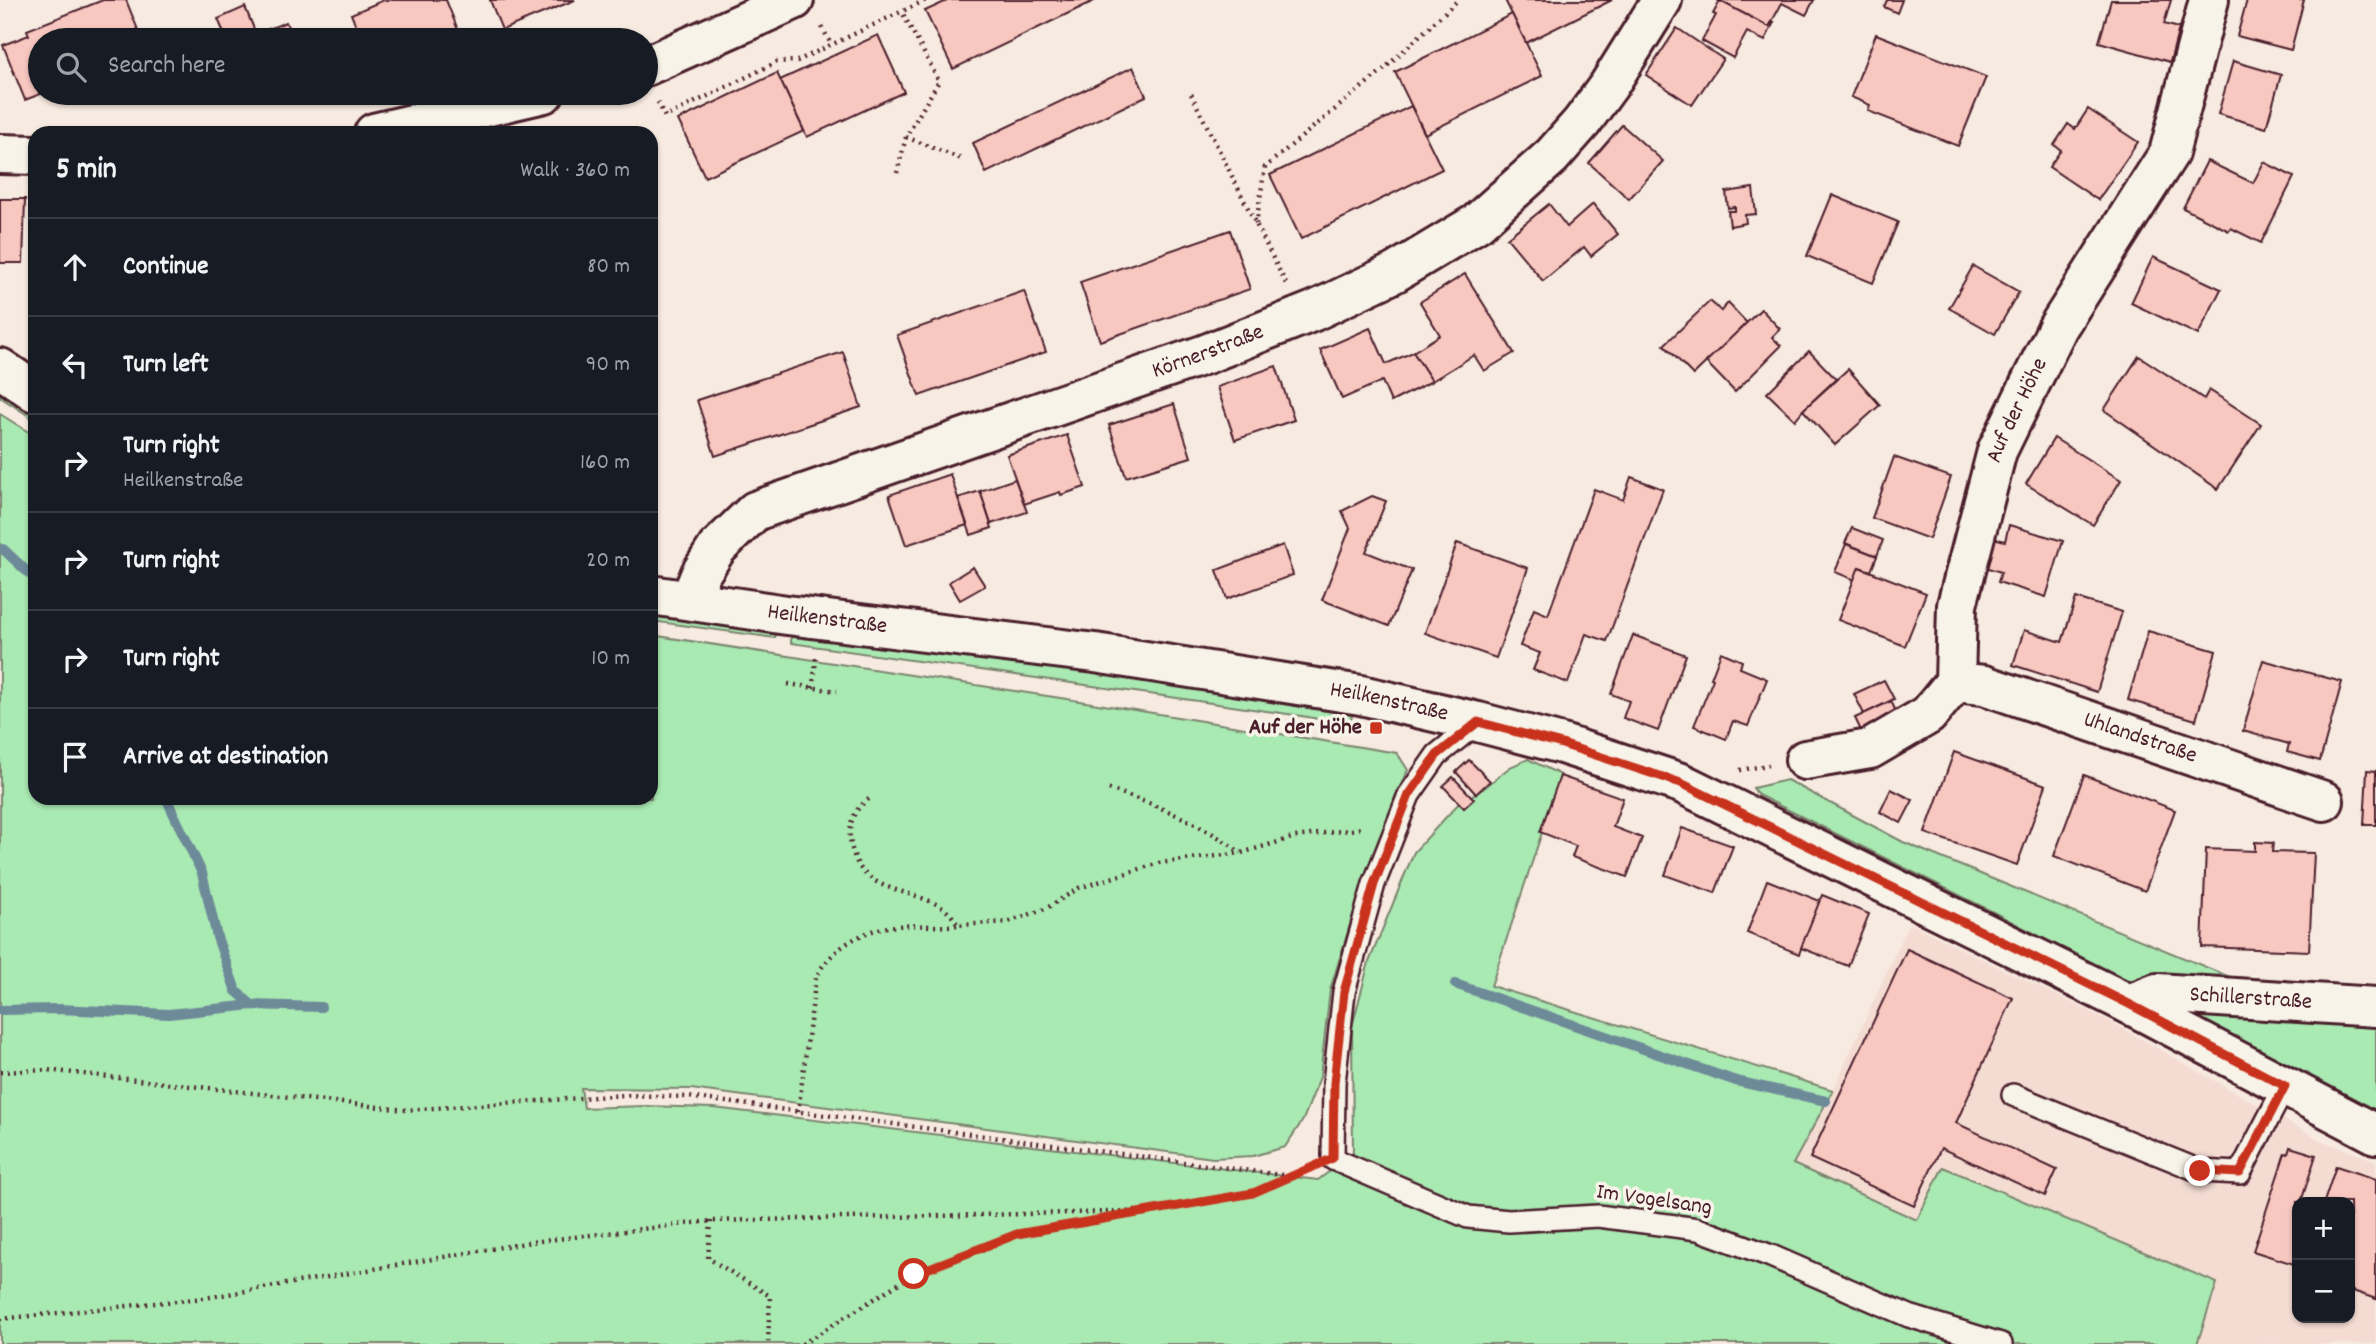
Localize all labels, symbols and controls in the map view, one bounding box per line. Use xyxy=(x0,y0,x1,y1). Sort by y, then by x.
search box xyxy=(28,28,658,105)
icon: search xyxy=(52,48,90,86)
text: Search here xyxy=(108,48,226,85)
text: 5 min xyxy=(56,150,117,193)
text: Walk · 360 m xyxy=(520,155,630,188)
icon: ahead xyxy=(56,248,94,286)
text: Continue xyxy=(123,249,208,286)
text: 80 m xyxy=(587,251,630,284)
street label: Körnerstraße xyxy=(1148,316,1269,388)
icon: left xyxy=(56,346,94,384)
text: Turn left xyxy=(123,347,209,384)
text: 90 m xyxy=(586,349,630,382)
street label: Auf der Höhe xyxy=(1978,352,2057,466)
text: Turn right xyxy=(123,428,220,465)
icon: right xyxy=(56,444,94,482)
text: 160 m xyxy=(580,447,630,480)
text: Heilkenstraße xyxy=(123,465,243,498)
icon: right xyxy=(56,542,94,580)
text: Turn right xyxy=(123,543,220,580)
text: 20 m xyxy=(586,545,630,578)
street label: Heilkenstraße xyxy=(765,596,889,644)
icon: right xyxy=(56,640,94,678)
text: Turn right xyxy=(123,641,220,678)
text: 10 m xyxy=(591,643,630,676)
street label: Heilkenstraße xyxy=(1328,674,1452,731)
street label: Uhlandstraße xyxy=(2079,704,2201,773)
place label: Auf der Höhe xyxy=(1249,712,1362,745)
marker: Auf der Höhe xyxy=(1368,720,1384,736)
icon: arrive xyxy=(56,738,94,776)
text: Arrive at destination xyxy=(123,739,328,776)
street label: Schillerstraße xyxy=(2189,979,2313,1019)
route end xyxy=(2184,1155,2215,1186)
street label: Im Vogelsang xyxy=(1594,1177,1714,1225)
map controls xyxy=(2292,1197,2355,1323)
button: + xyxy=(2292,1197,2355,1260)
route start xyxy=(898,1258,929,1289)
button: − xyxy=(2292,1260,2355,1323)

